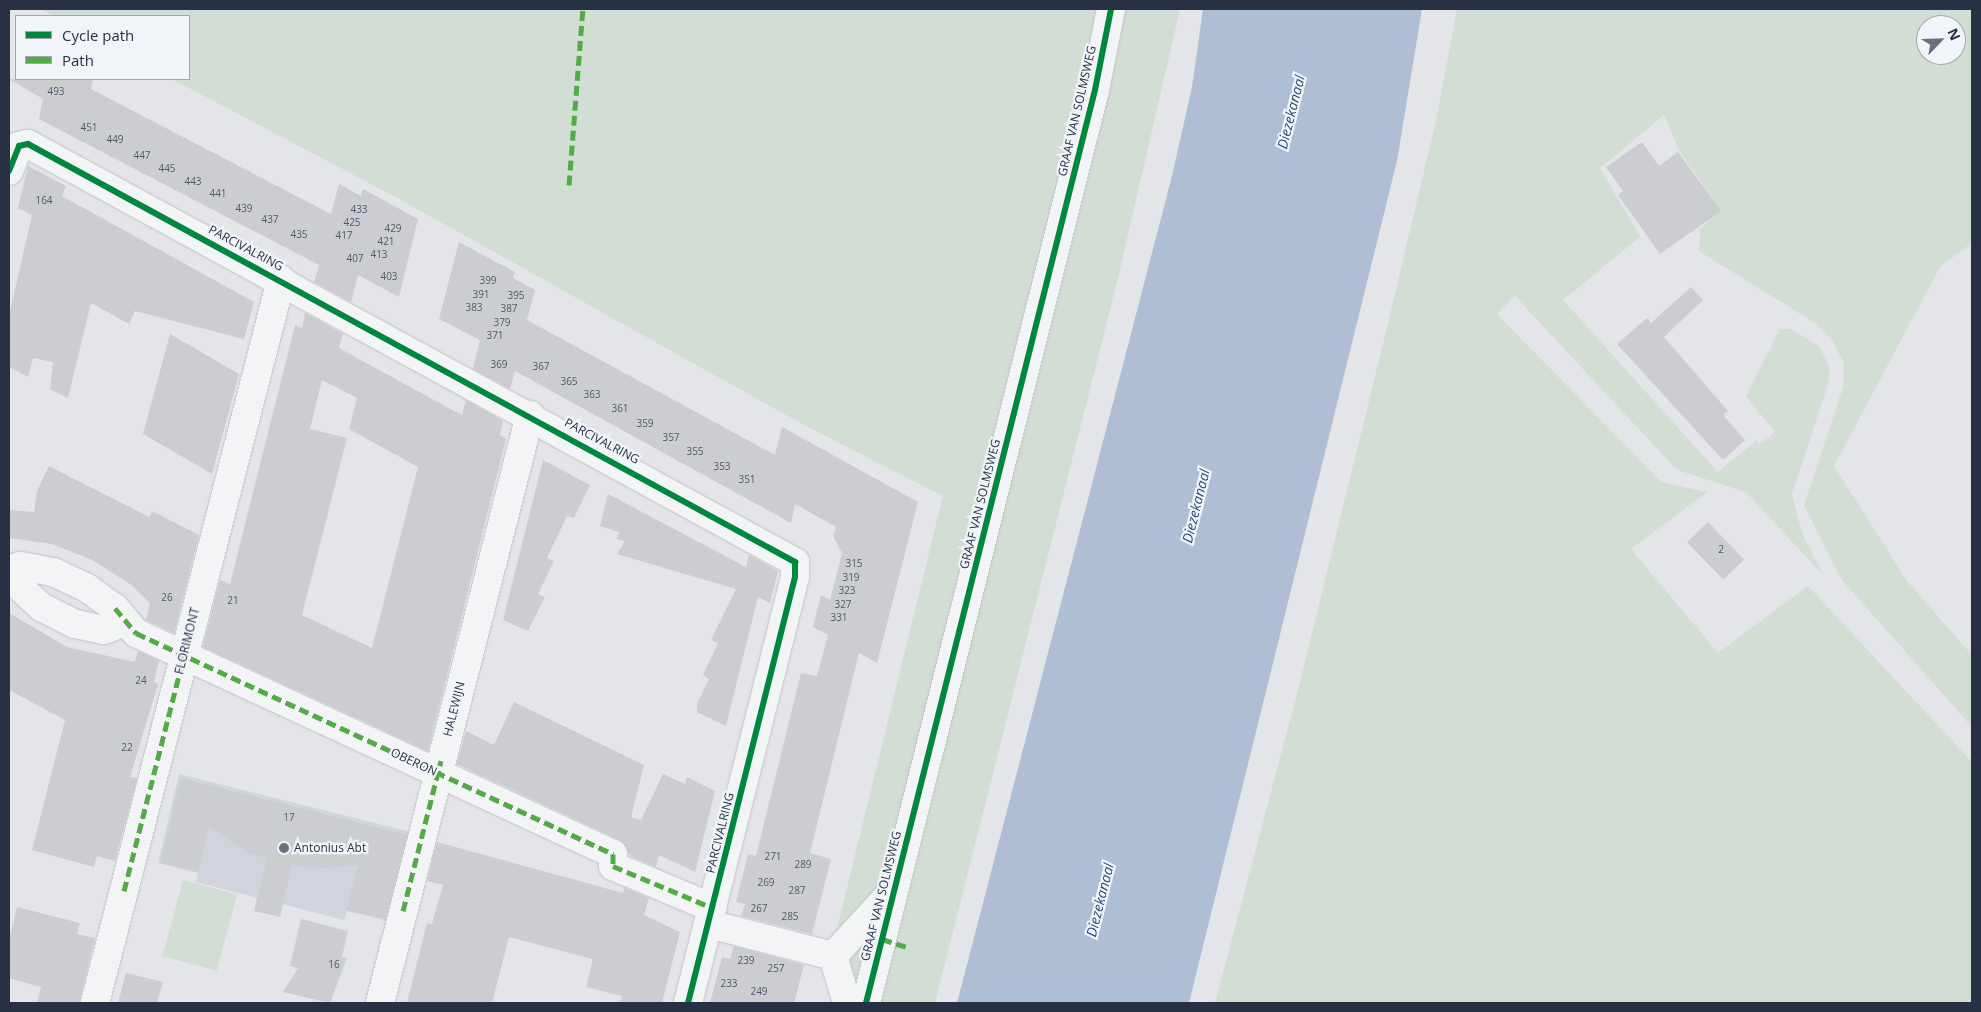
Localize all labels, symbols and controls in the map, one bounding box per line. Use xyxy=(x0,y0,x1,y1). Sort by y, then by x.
legend xyxy=(15,15,190,80)
north arrow xyxy=(1916,15,1966,65)
text: Cycle path xyxy=(62,25,134,45)
text: N xyxy=(1943,25,1965,43)
street label: GRAAF VAN SOLMSWEG xyxy=(1055,44,1099,178)
text: Path xyxy=(62,50,94,70)
water label: Diezekanaal xyxy=(1274,73,1308,151)
house number: 493 xyxy=(47,86,65,98)
house number: 451 xyxy=(80,122,98,134)
house number: 449 xyxy=(106,134,124,146)
house number: 447 xyxy=(133,150,151,162)
house number: 445 xyxy=(158,163,176,175)
house number: 443 xyxy=(184,176,202,188)
house number: 441 xyxy=(209,188,227,200)
house number: 164 xyxy=(35,195,53,207)
house number: 439 xyxy=(235,203,253,215)
house number: 433 xyxy=(350,204,368,216)
house number: 437 xyxy=(261,214,279,226)
house number: 425 xyxy=(343,217,361,229)
street label: PARCIVALRING xyxy=(206,222,286,274)
house number: 429 xyxy=(384,223,402,235)
house number: 435 xyxy=(290,229,308,241)
house number: 417 xyxy=(335,230,353,242)
house number: 421 xyxy=(377,236,395,248)
house number: 413 xyxy=(370,249,388,261)
house number: 407 xyxy=(346,253,364,265)
house number: 403 xyxy=(380,271,398,283)
house number: 399 xyxy=(479,275,497,287)
house number: 391 xyxy=(472,289,490,301)
house number: 395 xyxy=(507,290,525,302)
house number: 383 xyxy=(465,302,483,314)
house number: 387 xyxy=(500,303,518,315)
house number: 379 xyxy=(493,317,511,329)
house number: 371 xyxy=(486,330,504,342)
house number: 369 xyxy=(490,359,508,371)
house number: 367 xyxy=(532,361,550,373)
house number: 365 xyxy=(560,376,578,388)
house number: 363 xyxy=(583,389,601,401)
house number: 361 xyxy=(611,403,629,415)
street label: PARCIVALRING xyxy=(562,415,642,467)
house number: 359 xyxy=(636,418,654,430)
house number: 357 xyxy=(662,432,680,444)
street label: GRAAF VAN SOLMSWEG xyxy=(957,437,1003,571)
house number: 355 xyxy=(686,446,704,458)
house number: 353 xyxy=(713,461,731,473)
water label: Diezekanaal xyxy=(1179,467,1213,545)
house number: 351 xyxy=(738,474,756,486)
house number: 2 xyxy=(1718,544,1724,556)
house number: 315 xyxy=(845,558,863,570)
house number: 319 xyxy=(842,572,860,584)
house number: 323 xyxy=(838,585,856,597)
house number: 26 xyxy=(161,592,173,604)
house number: 21 xyxy=(227,595,239,607)
house number: 327 xyxy=(834,599,852,611)
street label: FLORIMONT xyxy=(172,606,202,676)
house number: 331 xyxy=(830,612,848,624)
house number: 24 xyxy=(135,675,147,687)
street label: HALEWIJN xyxy=(440,680,468,738)
house number: 22 xyxy=(121,742,133,754)
street label: OBERON xyxy=(389,745,439,779)
street label: PARCIVALRING xyxy=(703,791,737,875)
house number: 17 xyxy=(283,812,295,824)
street label: GRAAF VAN SOLMSWEG xyxy=(858,829,904,963)
place label: Antonius Abt xyxy=(294,841,366,855)
marker: Antonius Abt xyxy=(278,842,290,854)
house number: 271 xyxy=(764,851,782,863)
house number: 289 xyxy=(794,859,812,871)
water label: Diezekanaal xyxy=(1083,861,1117,939)
house number: 269 xyxy=(757,877,775,889)
house number: 287 xyxy=(788,885,806,897)
house number: 267 xyxy=(750,903,768,915)
house number: 285 xyxy=(781,911,799,923)
house number: 239 xyxy=(737,955,755,967)
house number: 16 xyxy=(328,959,340,971)
house number: 257 xyxy=(767,963,785,975)
house number: 233 xyxy=(720,978,738,990)
house number: 249 xyxy=(750,986,768,998)

